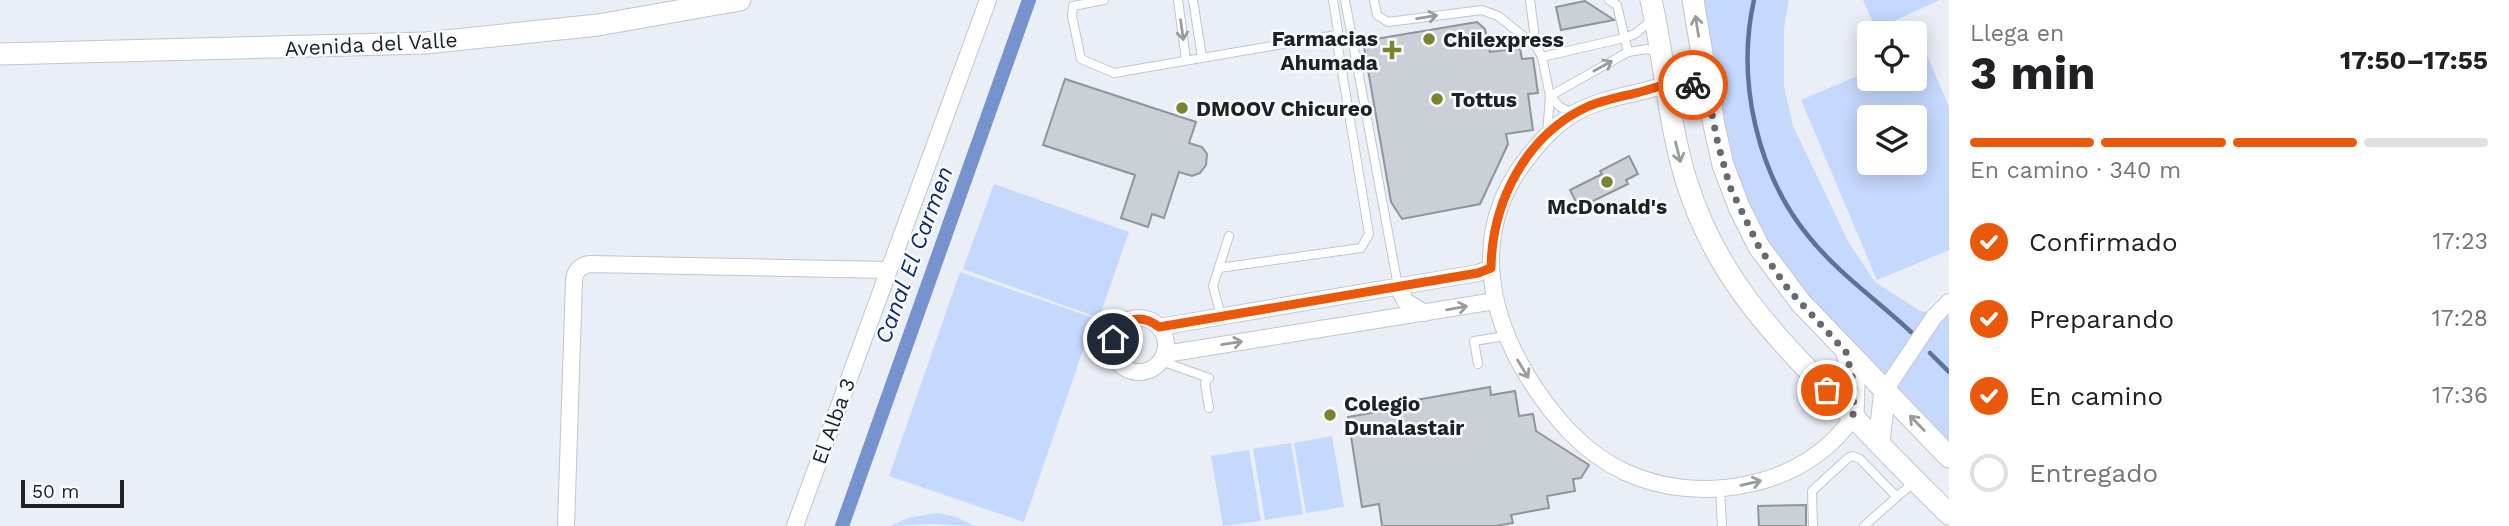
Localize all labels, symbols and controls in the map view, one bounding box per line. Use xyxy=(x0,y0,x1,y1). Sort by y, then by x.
one-way arrow xyxy=(1415,10,1438,23)
one-way arrow xyxy=(1690,15,1703,38)
one-way arrow xyxy=(1176,18,1189,41)
text: Llega en xyxy=(1970,20,2064,47)
map controls xyxy=(1857,21,1927,175)
button: locate xyxy=(1857,21,1927,91)
place label: Farmacias Ahumada xyxy=(1272,26,1379,75)
street label: Avenida del Valle xyxy=(284,27,458,61)
place label: Chilexpress xyxy=(1443,27,1564,52)
marker: Chilexpress xyxy=(1421,31,1437,47)
marker: Farmacias Ahumada xyxy=(1384,42,1400,58)
text: 17:50–17:55 xyxy=(2340,45,2488,75)
text: 3 min xyxy=(1970,46,2096,100)
courier xyxy=(1658,50,1728,120)
one-way arrow xyxy=(1592,59,1613,72)
icon: bike xyxy=(1674,66,1712,104)
place label: Tottus xyxy=(1451,87,1517,112)
marker: Tottus xyxy=(1429,91,1445,107)
place label: DMOOV Chicureo xyxy=(1196,96,1372,121)
marker: DMOOV Chicureo xyxy=(1174,100,1190,116)
button: layers xyxy=(1857,105,1927,175)
one-way arrow xyxy=(1672,140,1685,162)
text: En camino · 340 m xyxy=(1970,157,2181,184)
water label: Canal El Carmen xyxy=(869,163,959,347)
marker: McDonald's xyxy=(1599,174,1615,190)
place label: McDonald's xyxy=(1547,194,1667,219)
icon: check xyxy=(1970,223,2008,261)
text: Confirmado xyxy=(2029,227,2178,257)
text: 17:23 xyxy=(2433,228,2488,255)
icon: check xyxy=(1970,300,2008,338)
one-way arrow xyxy=(1445,301,1468,314)
text: Preparando xyxy=(2029,304,2174,334)
text: 17:28 xyxy=(2432,305,2488,332)
pin xyxy=(1083,309,1143,369)
icon: home xyxy=(1094,320,1132,358)
one-way arrow xyxy=(1220,336,1243,349)
one-way arrow xyxy=(1517,358,1531,378)
pin xyxy=(1797,360,1857,420)
icon: bag xyxy=(1808,371,1846,409)
street label: El Alba 3 xyxy=(806,375,860,467)
icon: check xyxy=(1970,377,2008,415)
text: En camino xyxy=(2029,381,2163,411)
text: 17:36 xyxy=(2432,382,2488,409)
place label: Colegio Dunalastair xyxy=(1344,391,1464,440)
marker: Colegio Dunalastair xyxy=(1322,407,1338,423)
one-way arrow xyxy=(1908,415,1925,432)
text: Entregado xyxy=(2029,458,2158,488)
one-way arrow xyxy=(1739,476,1762,490)
scale bar xyxy=(21,477,124,509)
text: 50 m xyxy=(32,480,79,503)

